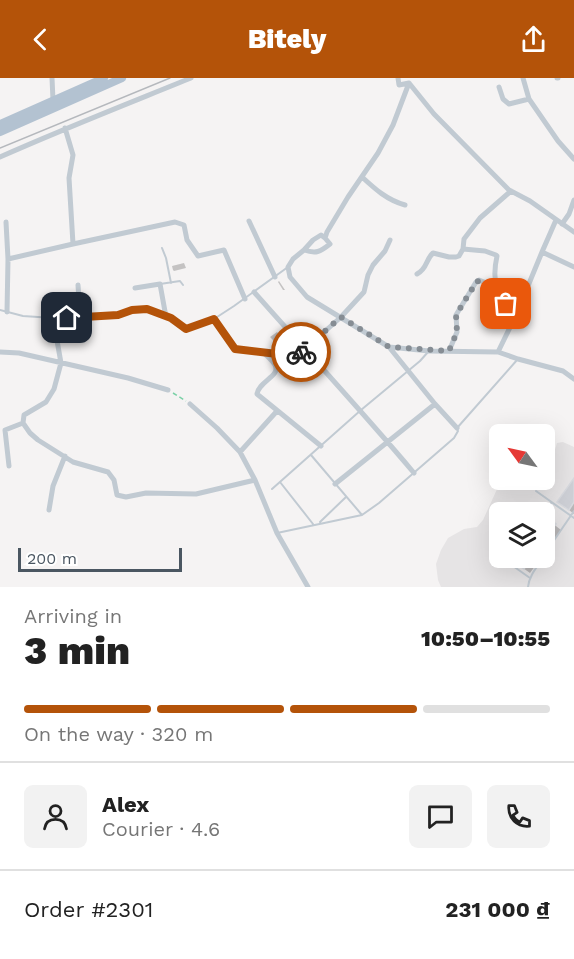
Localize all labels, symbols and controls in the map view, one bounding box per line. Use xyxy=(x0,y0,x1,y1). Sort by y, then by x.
icon: back xyxy=(24,23,57,56)
text: Bitely xyxy=(248,23,326,55)
icon: share xyxy=(517,23,550,56)
pin xyxy=(480,278,531,329)
icon: bag xyxy=(489,287,522,320)
pin xyxy=(41,292,92,343)
icon: home xyxy=(50,301,83,334)
courier xyxy=(271,322,331,382)
icon: bike xyxy=(285,336,318,369)
north arrow xyxy=(489,424,555,490)
map controls xyxy=(489,424,555,568)
button: layers xyxy=(489,502,555,568)
scale bar xyxy=(18,545,182,573)
text: 200 m xyxy=(27,549,77,568)
text: Arriving in xyxy=(24,604,122,628)
text: 10:50–10:55 xyxy=(421,626,550,651)
text: 3 min xyxy=(24,628,130,673)
text: On the way · 320 m xyxy=(24,722,213,746)
button: person xyxy=(24,785,87,848)
button: chat xyxy=(409,785,472,848)
button: phone xyxy=(487,785,550,848)
text: Alex xyxy=(102,792,149,817)
text: Courier · 4.6 xyxy=(102,817,220,841)
text: Order #2301 xyxy=(24,897,153,922)
text: 231 000 ₫ xyxy=(445,897,550,922)

